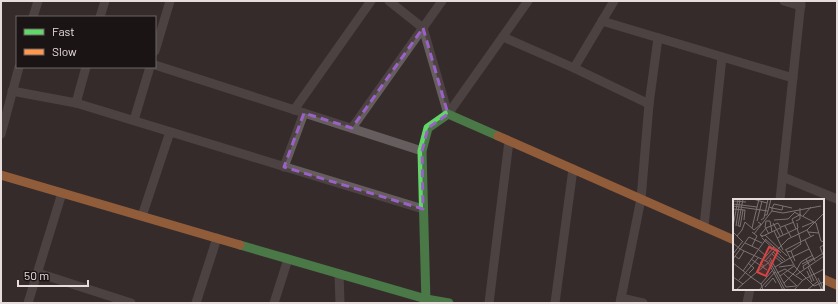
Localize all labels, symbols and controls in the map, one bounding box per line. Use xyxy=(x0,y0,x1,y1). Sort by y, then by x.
legend xyxy=(16,16,156,68)
text: Fast xyxy=(52,24,75,38)
text: Slow xyxy=(52,44,77,58)
inset map xyxy=(733,199,824,290)
scale bar xyxy=(18,262,88,288)
text: 50 m xyxy=(24,268,49,282)

